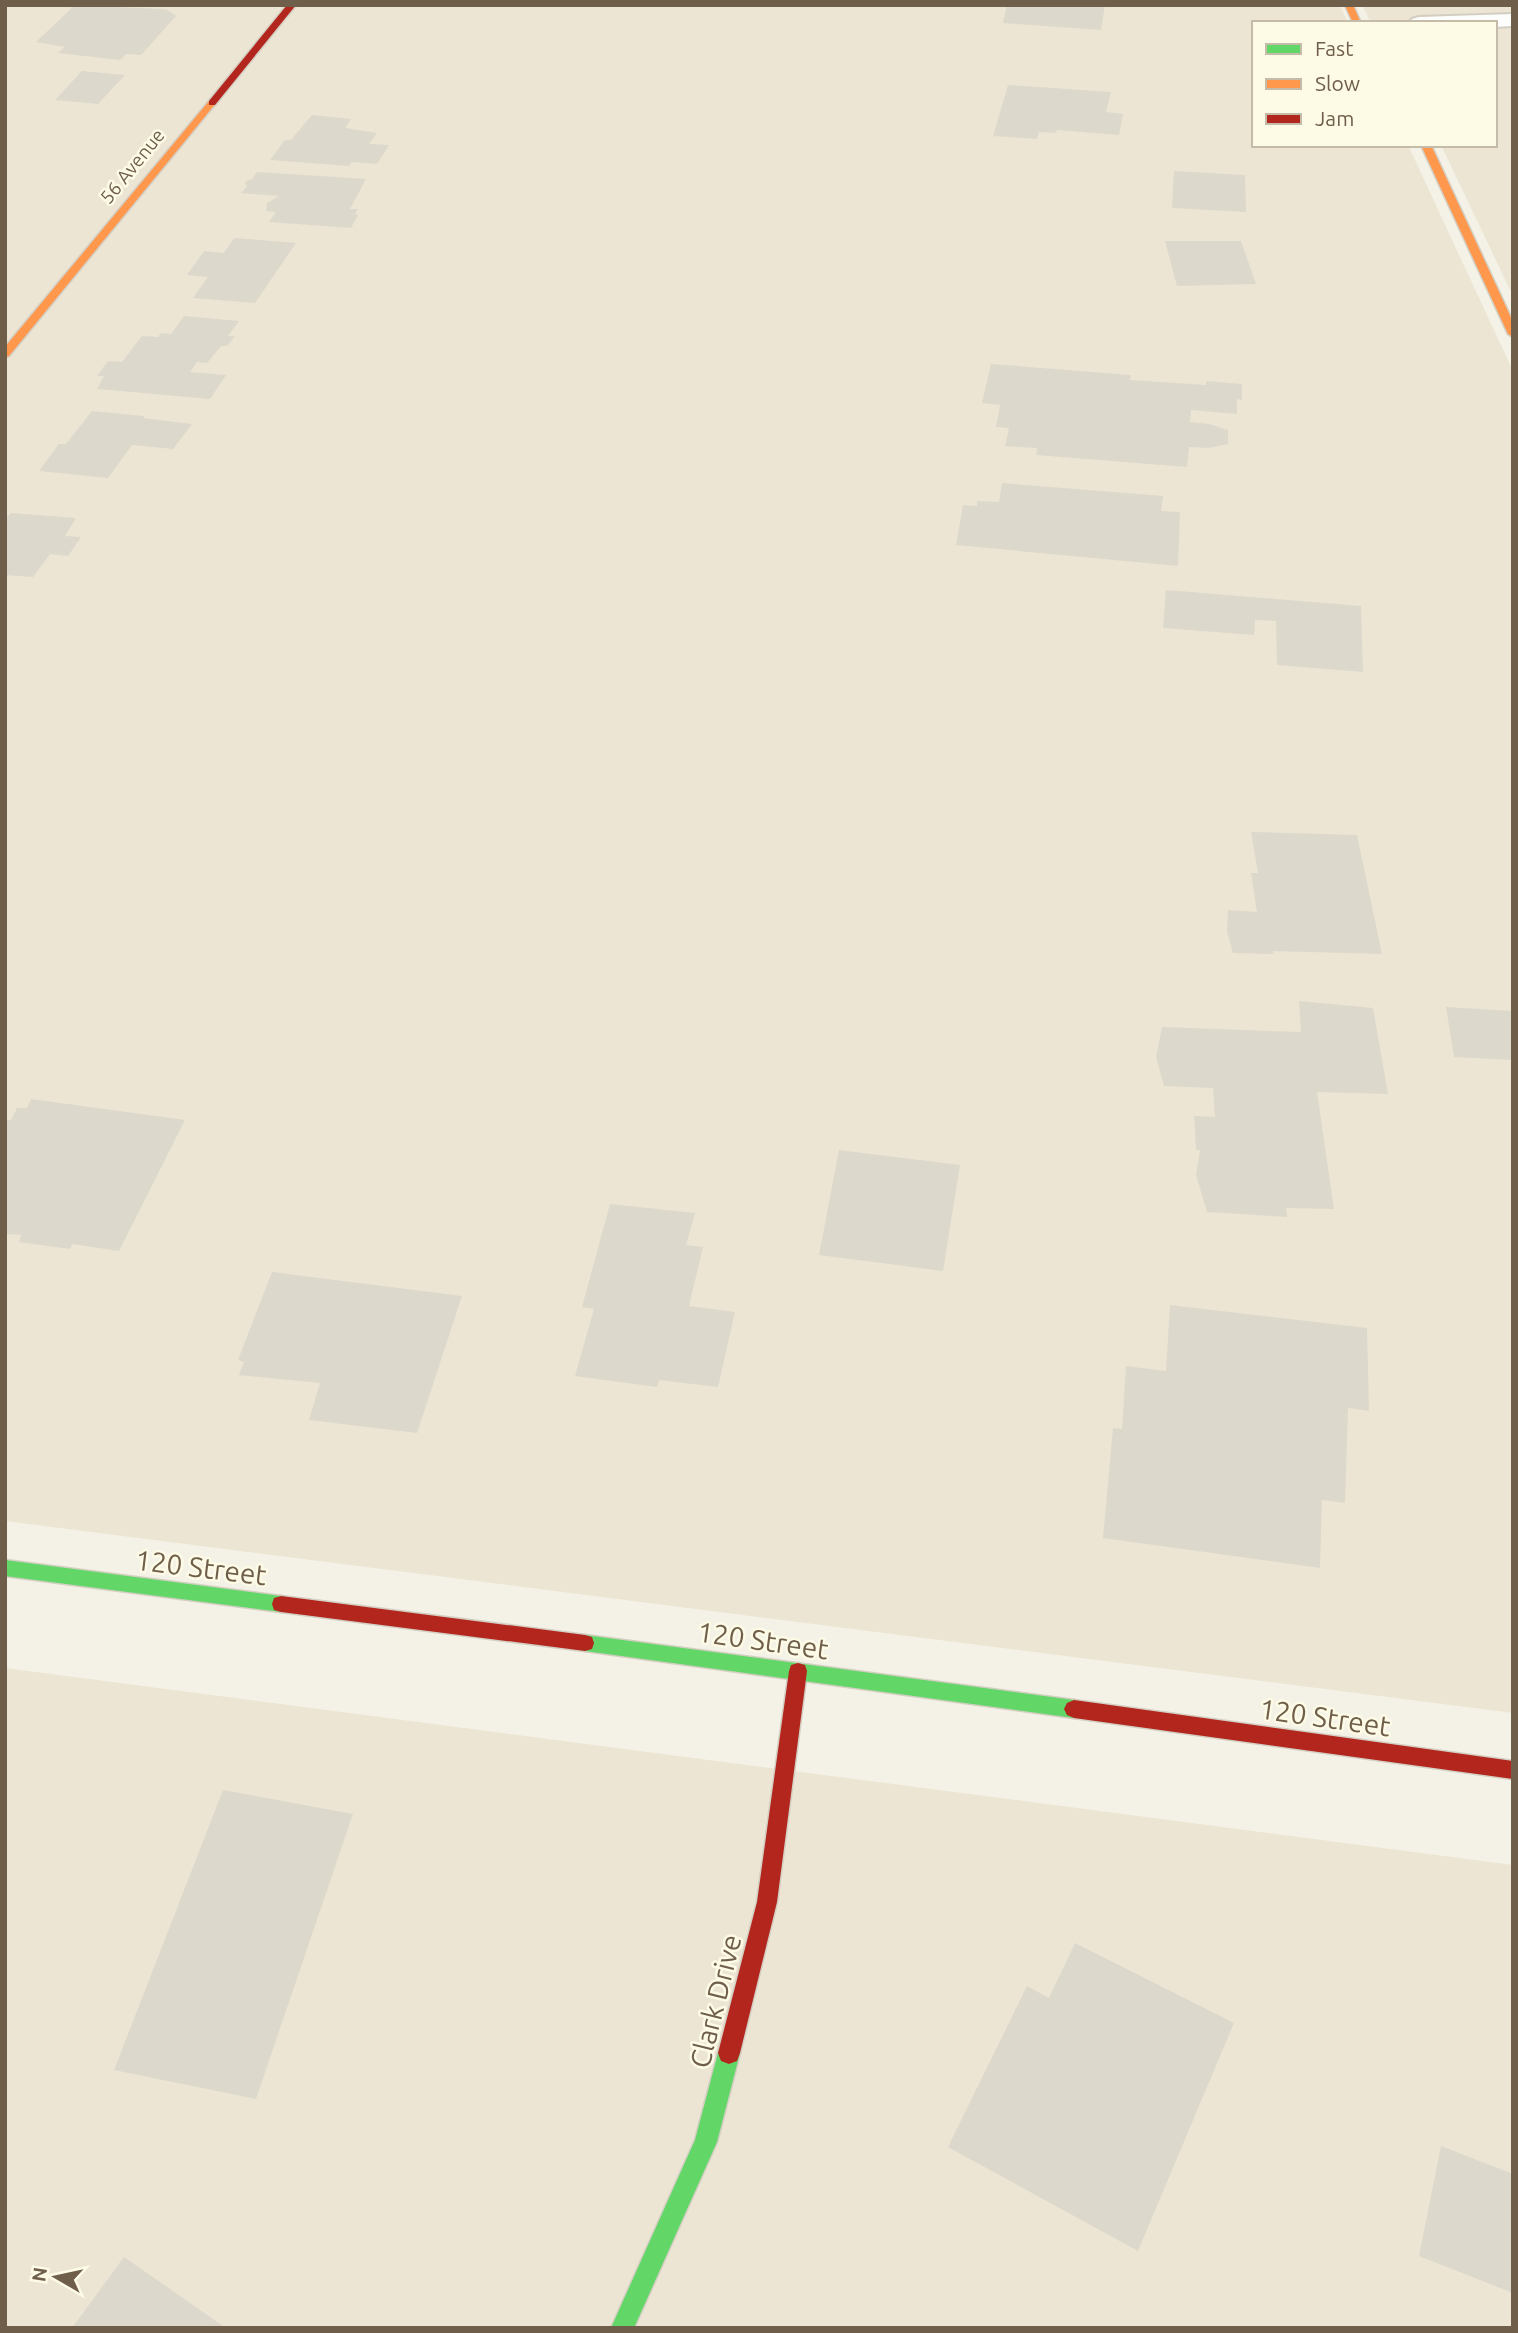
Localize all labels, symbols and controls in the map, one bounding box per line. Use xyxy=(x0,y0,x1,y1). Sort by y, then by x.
legend xyxy=(1252,21,1497,147)
text: Fast xyxy=(1315,36,1353,60)
text: Slow xyxy=(1315,71,1360,95)
text: Jam xyxy=(1315,106,1354,130)
street label: 56 Avenue xyxy=(95,124,169,208)
street label: 120 Street xyxy=(134,1544,268,1590)
street label: 120 Street xyxy=(696,1615,830,1665)
street label: 120 Street xyxy=(1258,1692,1392,1742)
street label: Clark Drive xyxy=(683,1931,747,2071)
north arrow xyxy=(21,2242,91,2312)
text: N xyxy=(27,2266,51,2283)

